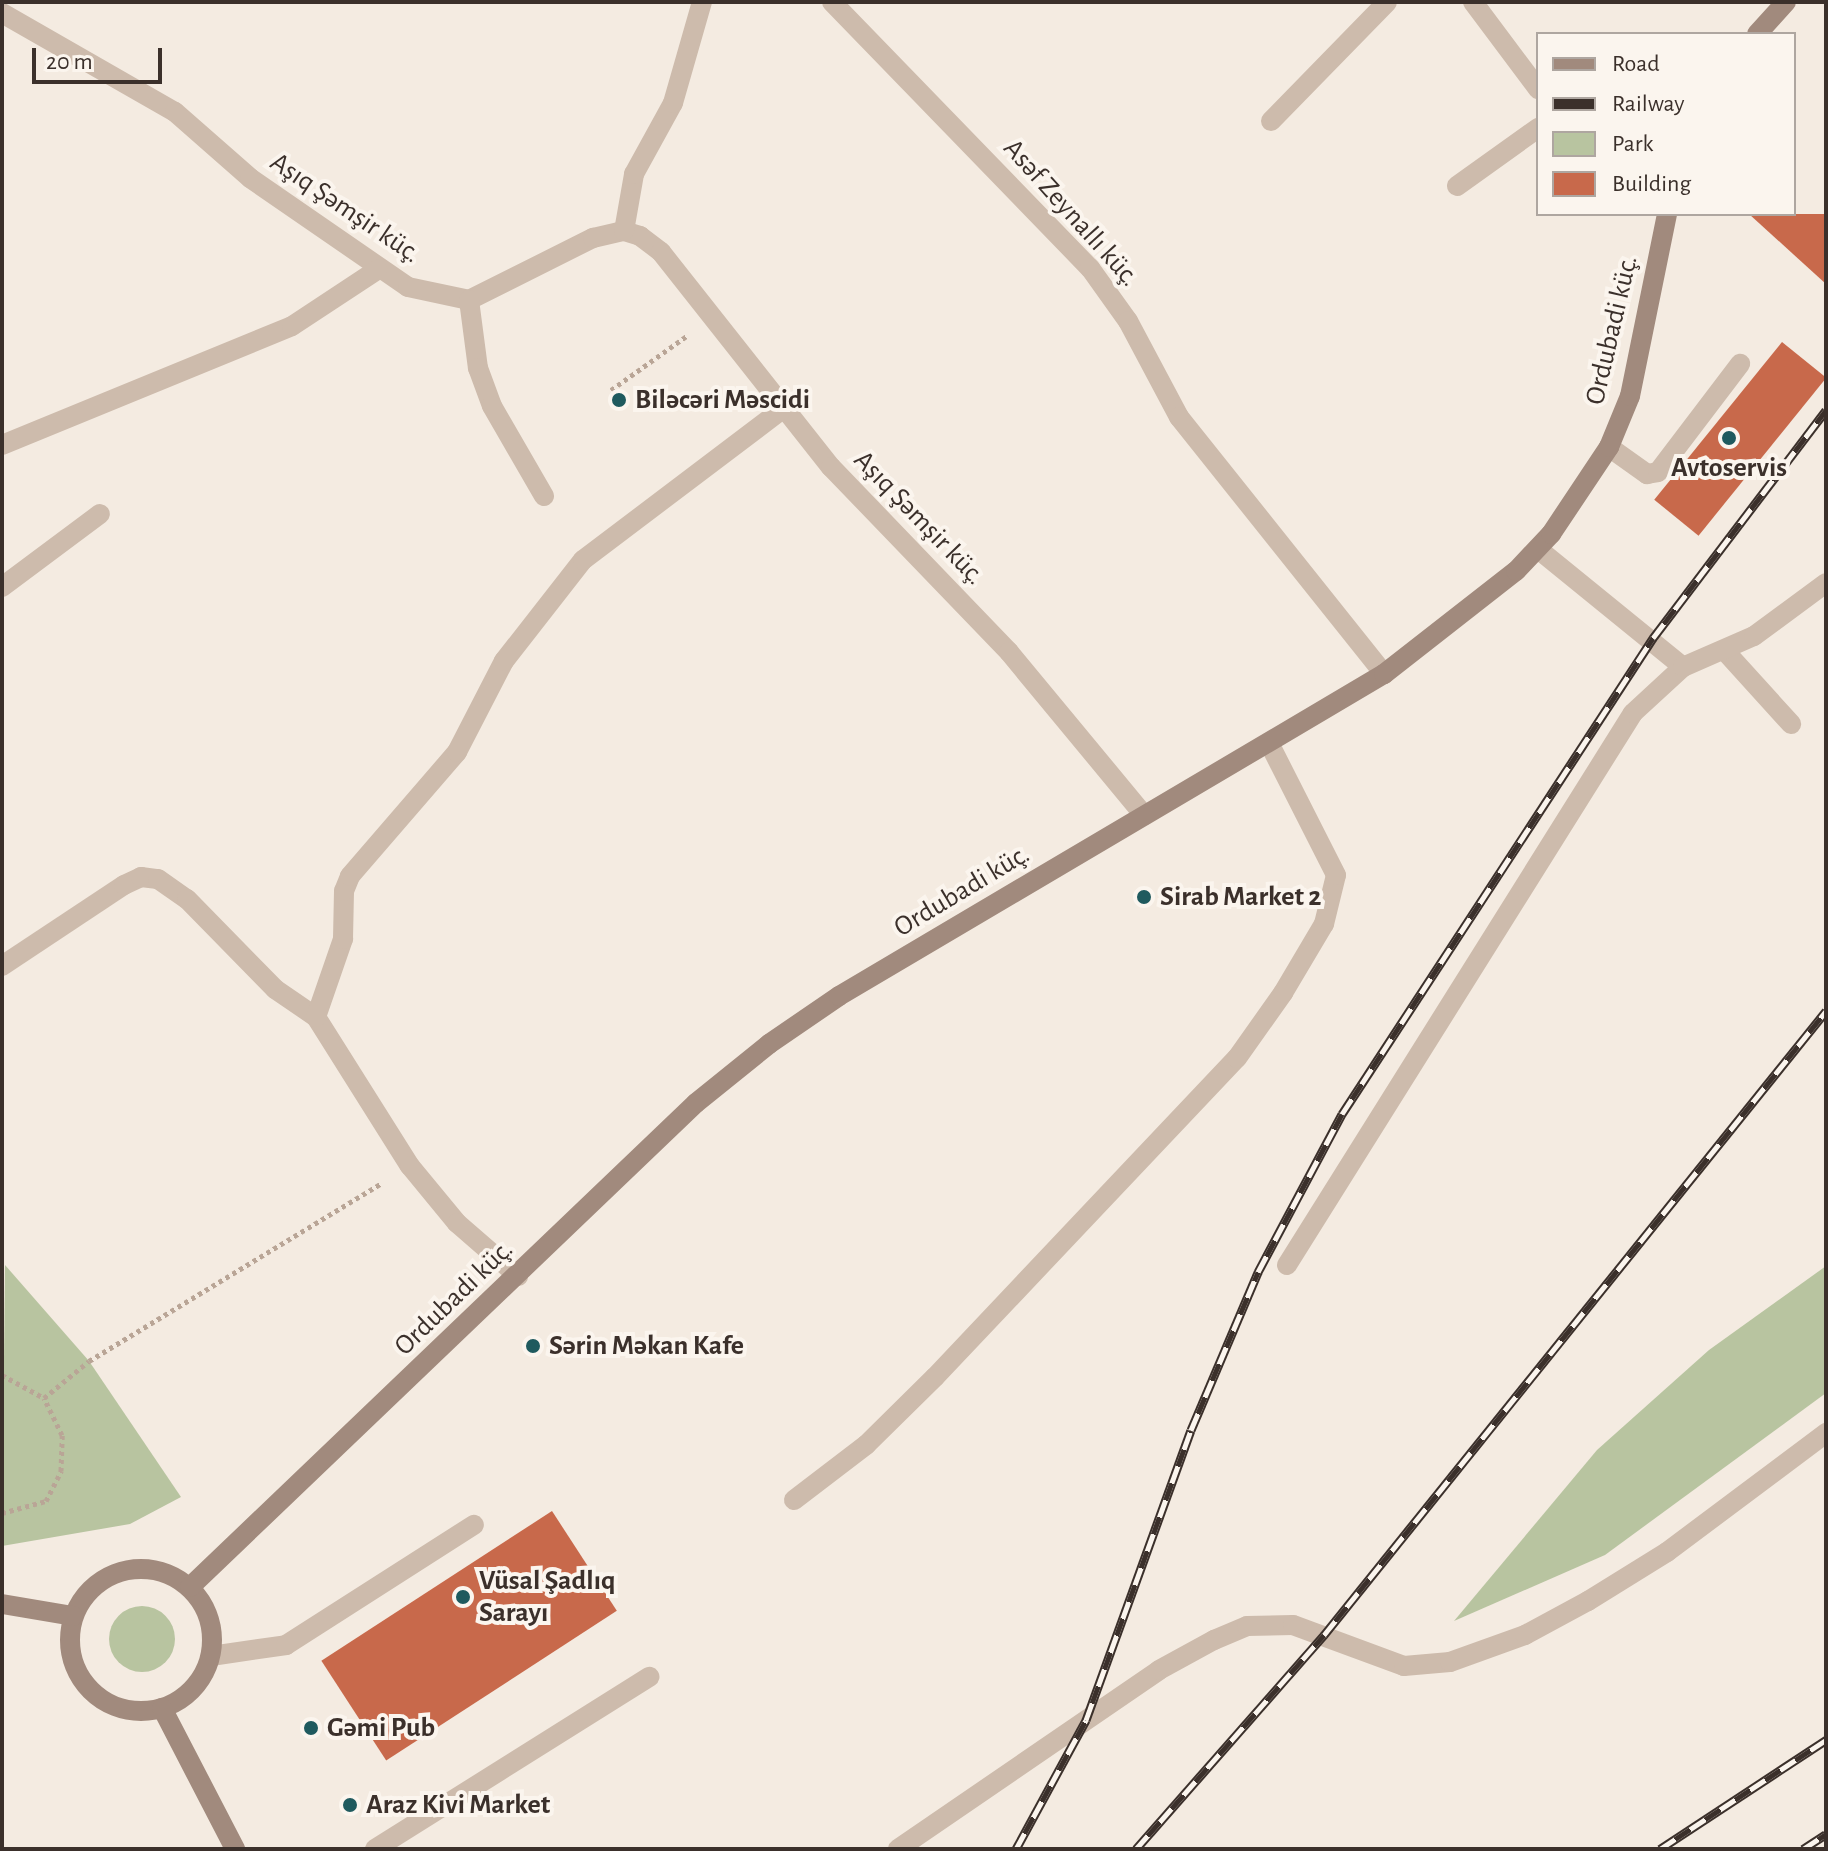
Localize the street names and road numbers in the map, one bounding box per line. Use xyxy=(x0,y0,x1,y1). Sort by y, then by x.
street label: Asəf Zeynallı küç. xyxy=(996,132,1146,294)
street label: Aşıq Şəmşir küç. xyxy=(263,145,427,271)
street label: Ordubadi küç. xyxy=(1579,252,1645,408)
street label: Aşıq Şəmşir küç. xyxy=(846,444,992,592)
street label: Ordubadi küç. xyxy=(888,837,1036,945)
street label: Ordubadi küç. xyxy=(388,1233,520,1363)

